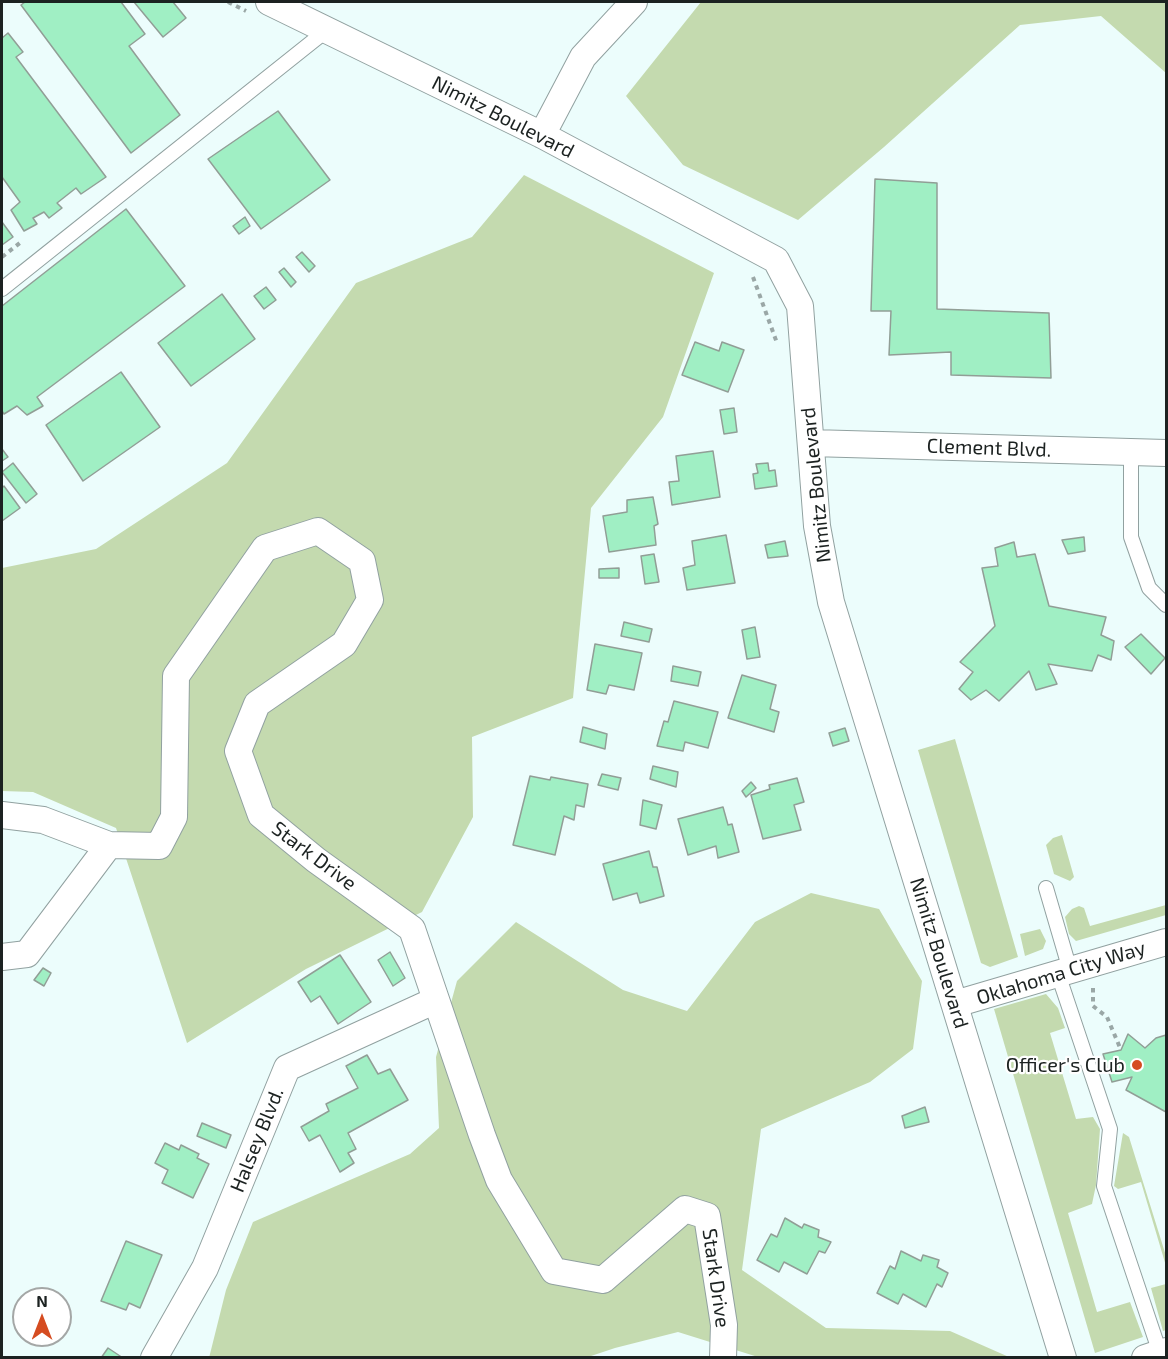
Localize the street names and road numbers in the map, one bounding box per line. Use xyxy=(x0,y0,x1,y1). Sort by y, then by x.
street label: Nimitz Boulevard xyxy=(428,71,578,163)
street label: Nimitz Boulevard xyxy=(796,406,836,564)
street label: Clement Blvd. xyxy=(926,434,1052,462)
street label: Stark Drive xyxy=(267,816,361,896)
street label: Nimitz Boulevard xyxy=(905,875,973,1031)
street label: Oklahoma City Way xyxy=(973,936,1149,1010)
street label: Halsey Blvd. xyxy=(225,1084,289,1196)
street label: Stark Drive xyxy=(697,1227,735,1329)

